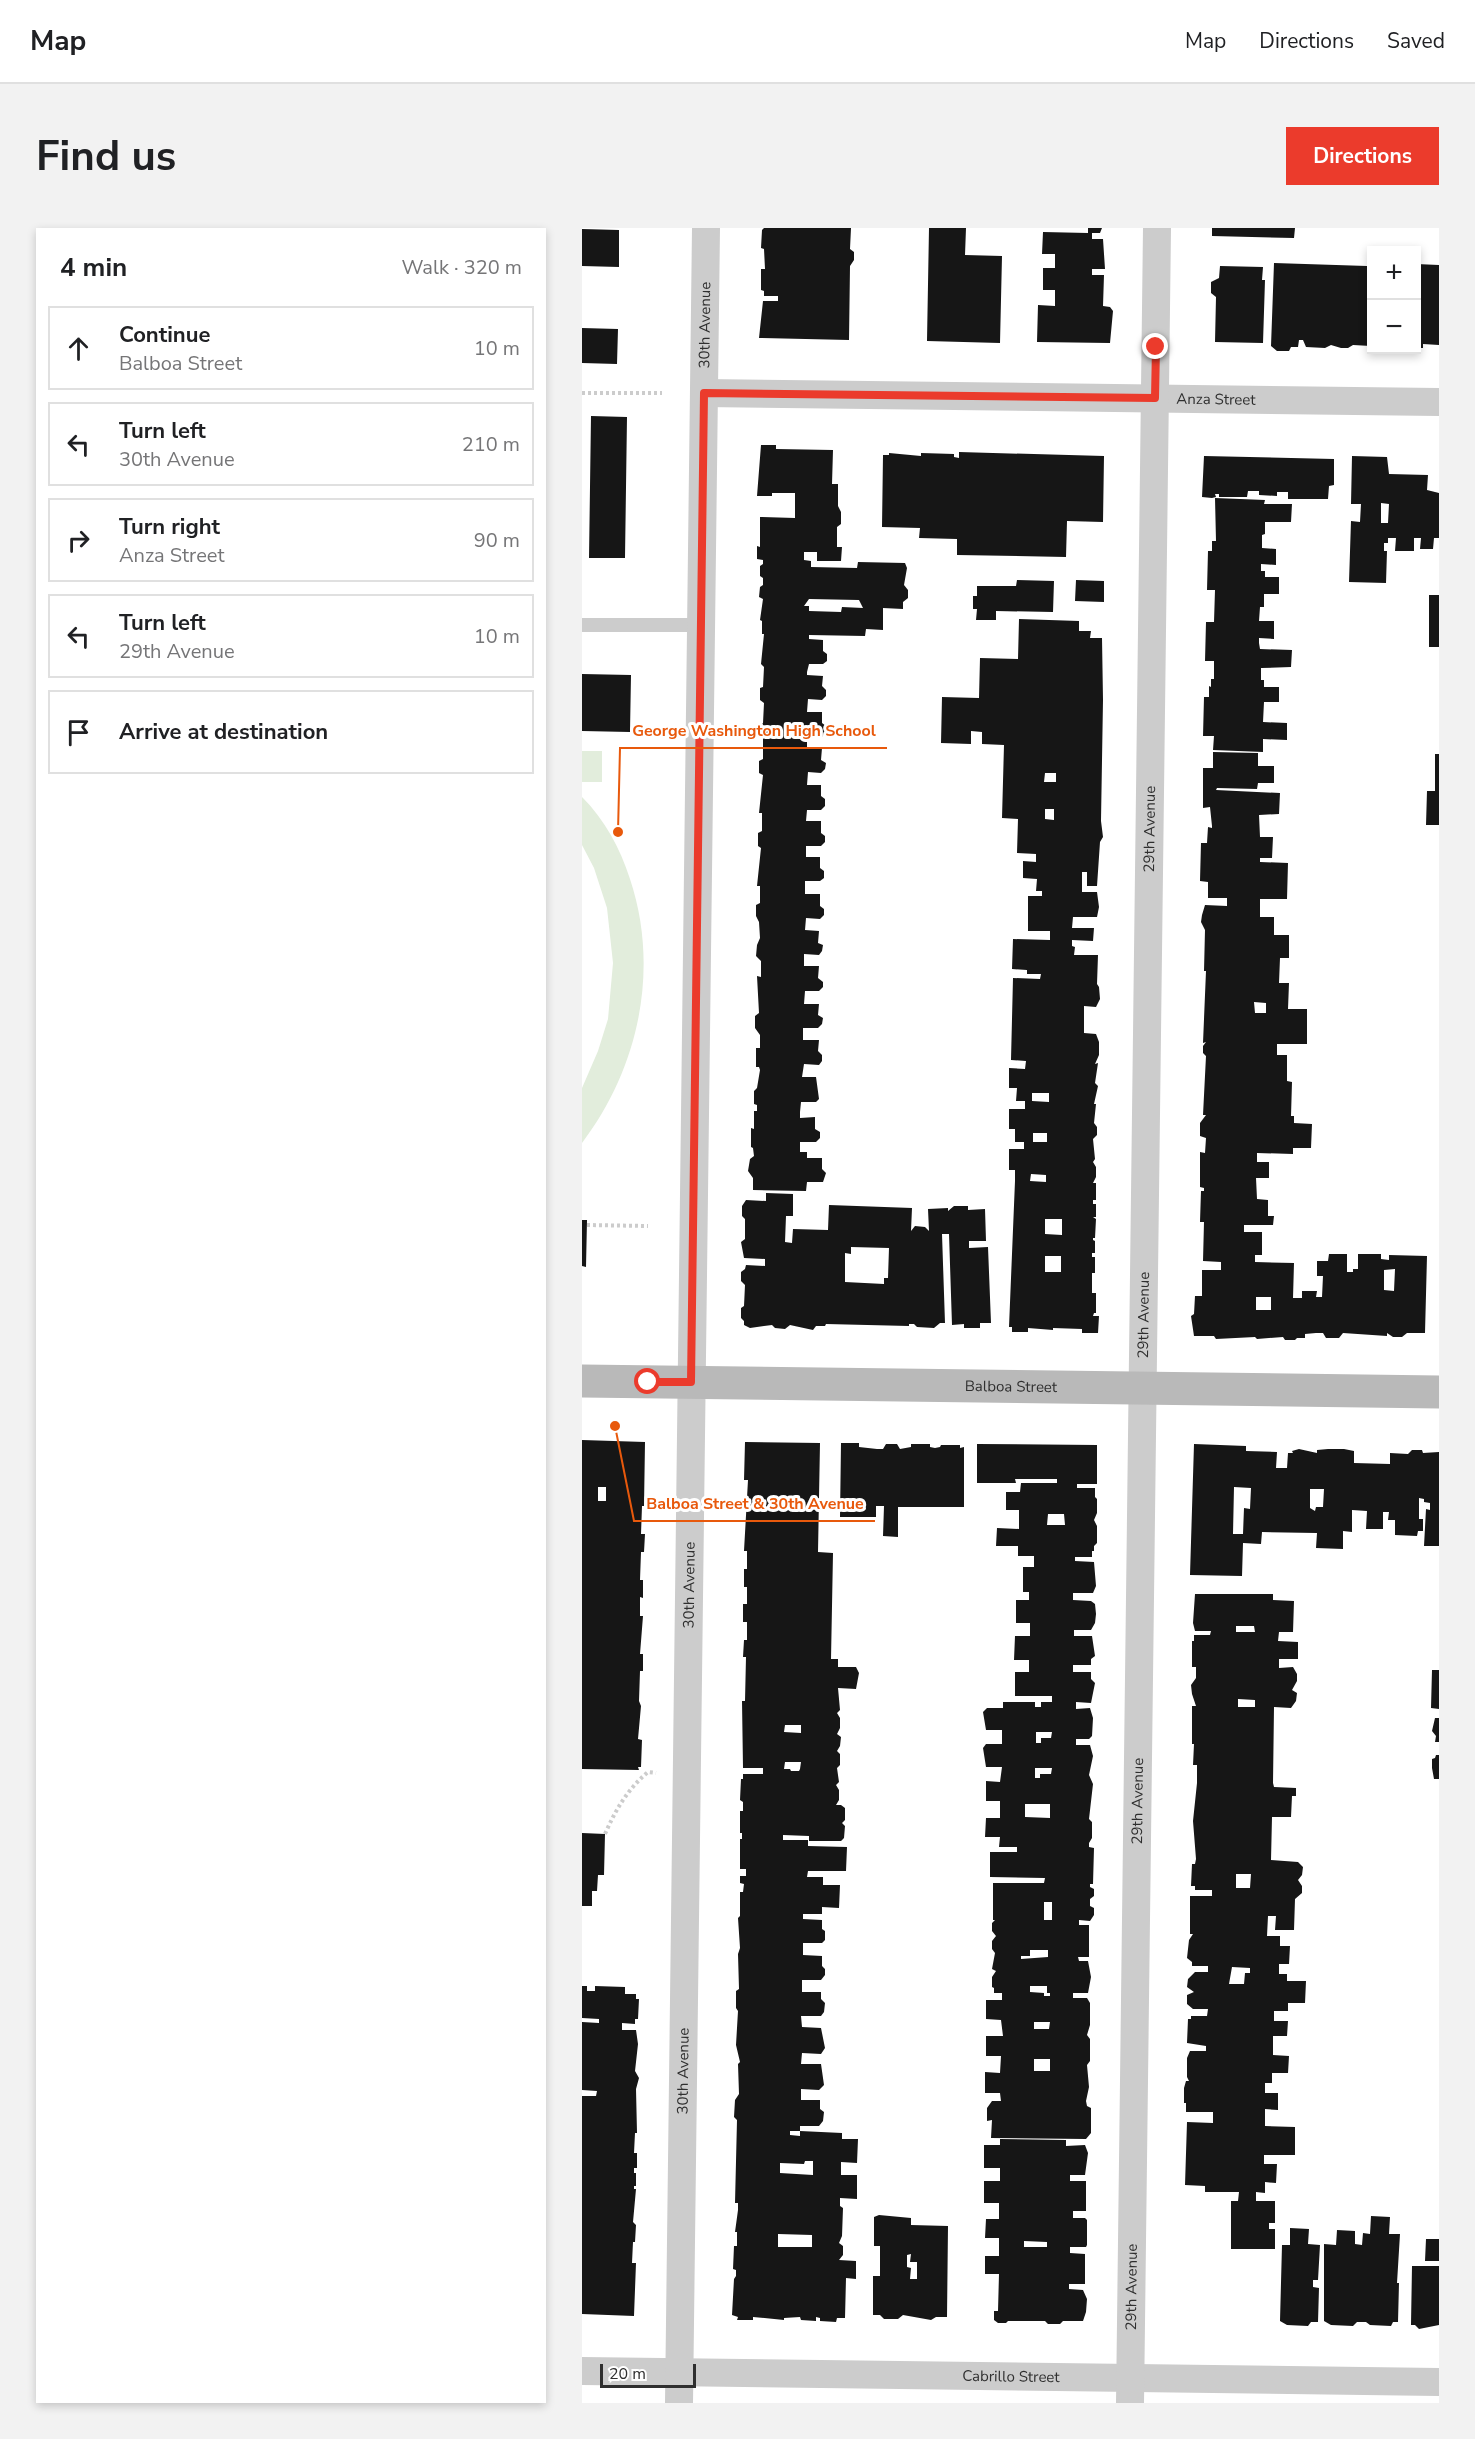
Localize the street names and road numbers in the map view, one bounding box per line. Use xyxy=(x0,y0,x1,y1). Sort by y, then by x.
street label: 30th Avenue xyxy=(694,282,715,369)
street label: Anza Street xyxy=(1176,389,1256,410)
street label: 29th Avenue xyxy=(1139,786,1160,873)
street label: 29th Avenue xyxy=(1133,1272,1154,1359)
street label: Balboa Street xyxy=(965,1376,1058,1397)
street label: 30th Avenue xyxy=(679,1542,700,1629)
street label: 29th Avenue xyxy=(1127,1758,1148,1845)
street label: 30th Avenue xyxy=(673,2027,694,2115)
street label: 29th Avenue xyxy=(1121,2243,1142,2331)
street label: Cabrillo Street xyxy=(962,2366,1061,2387)

